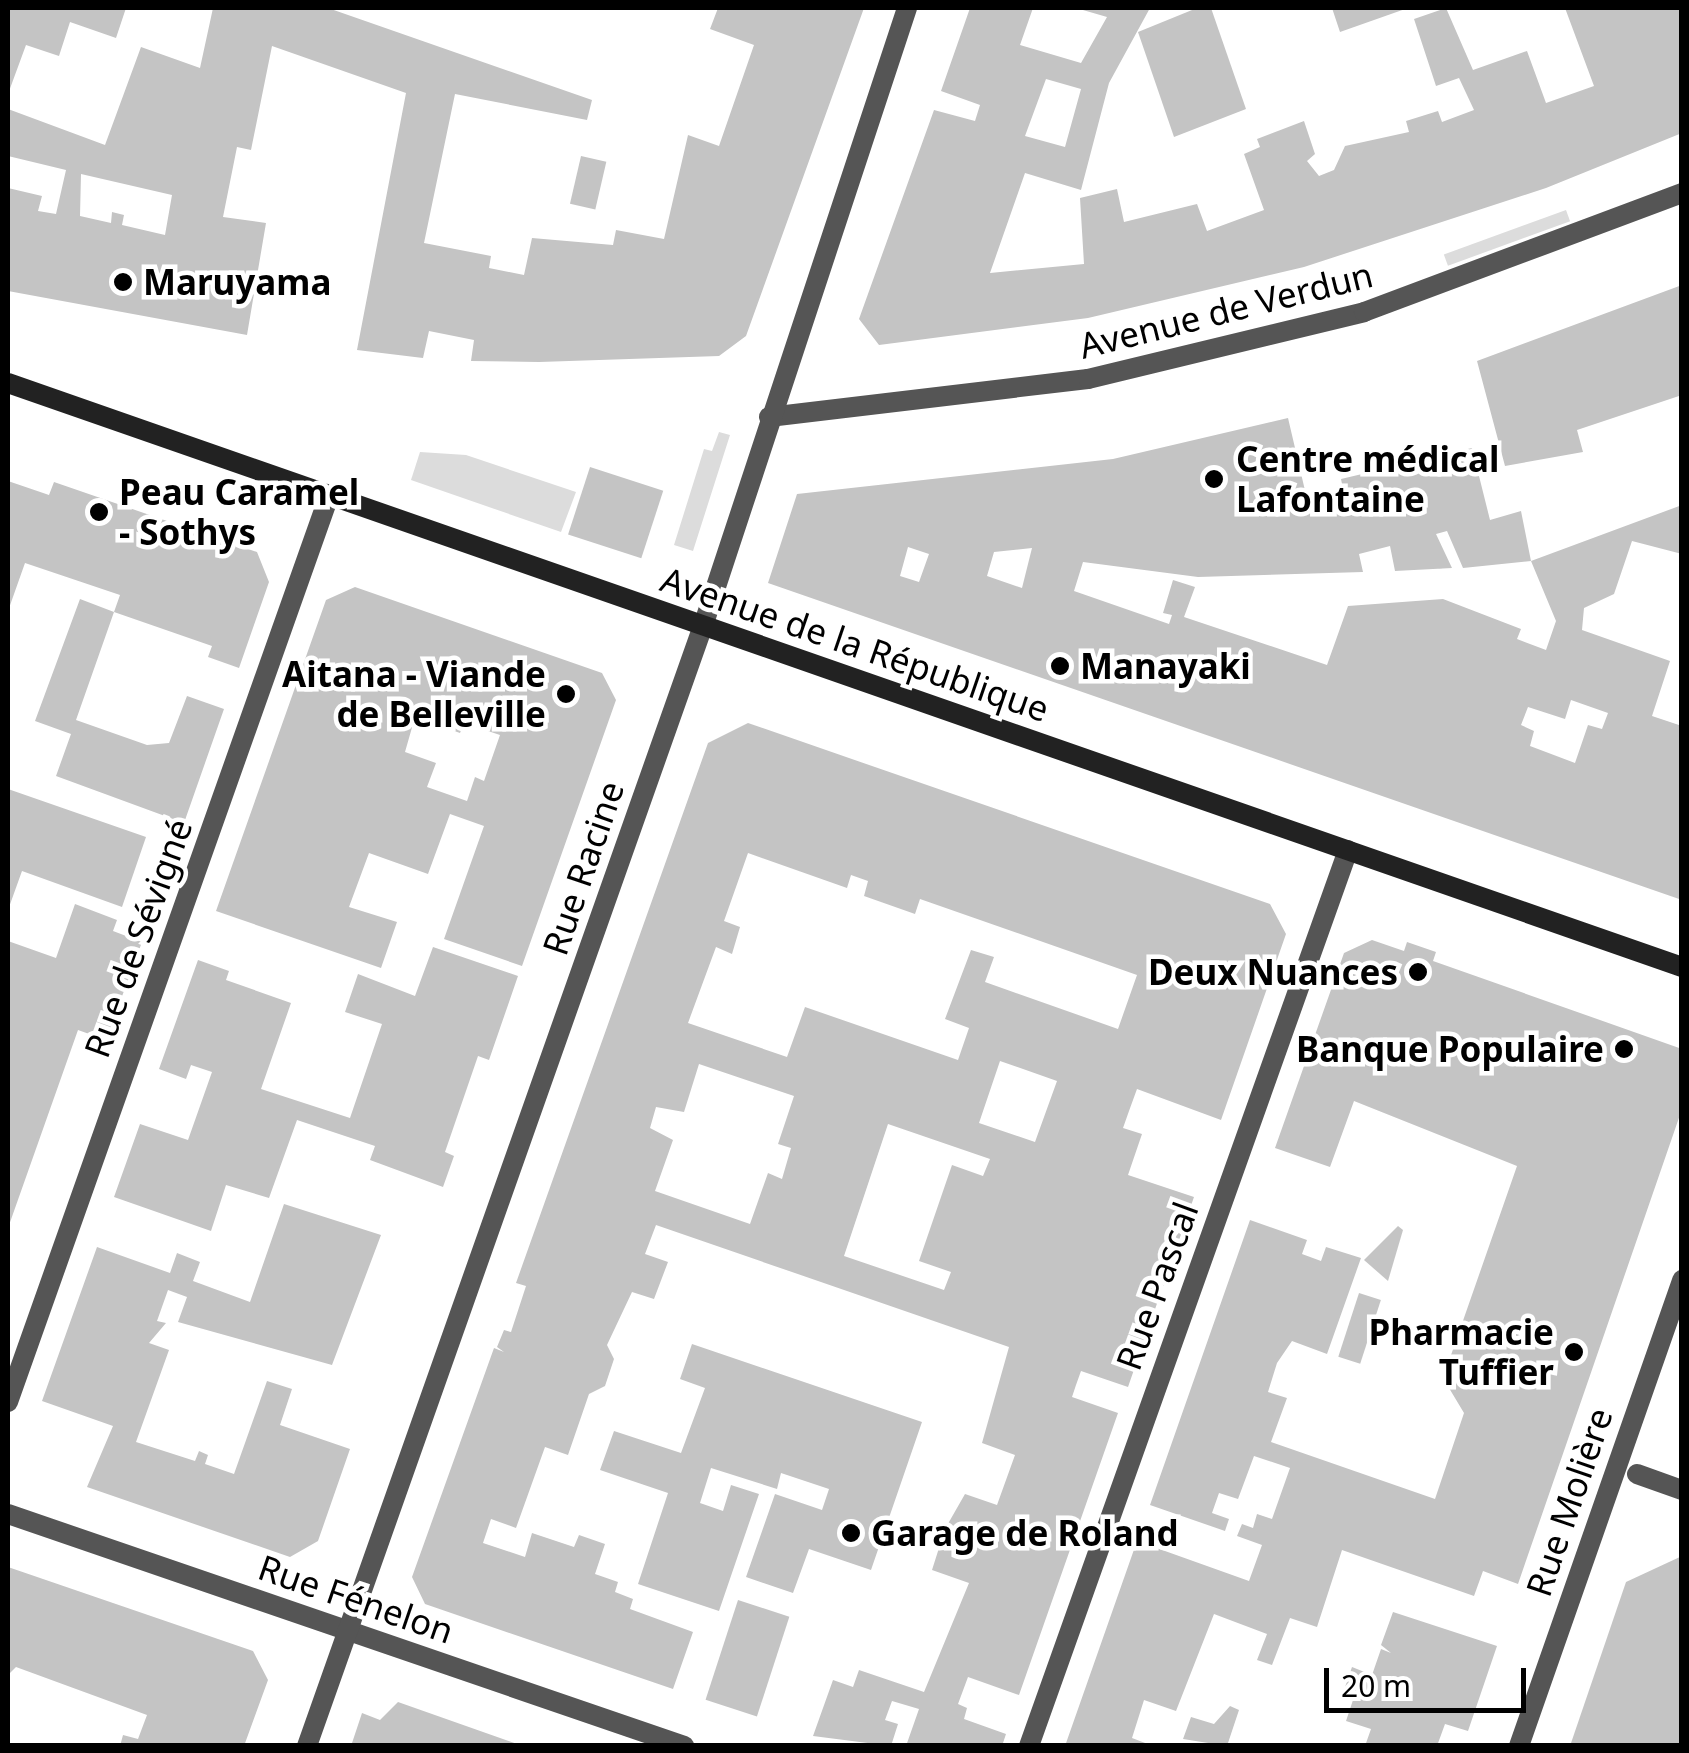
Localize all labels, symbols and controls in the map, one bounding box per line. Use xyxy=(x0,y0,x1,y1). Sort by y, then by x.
street label: Avenue de Verdun xyxy=(1075,253,1377,367)
place label: Maruyama xyxy=(143,261,331,303)
marker: Maruyama xyxy=(112,271,134,293)
place label: Centre médical Lafontaine xyxy=(1236,438,1499,520)
marker: Centre médical Lafontaine xyxy=(1201,466,1227,492)
place label: Peau Caramel - Sothys xyxy=(119,471,359,553)
marker: Peau Caramel - Sothys xyxy=(88,501,110,523)
street label: Avenue de la République xyxy=(656,558,1054,730)
place label: Manayaki xyxy=(1080,645,1251,687)
place label: Aitana - Viande de Belleville xyxy=(282,653,546,735)
marker: Manayaki xyxy=(1049,655,1071,677)
marker: Aitana - Viande de Belleville xyxy=(555,683,577,705)
street label: Rue Racine xyxy=(534,776,632,960)
street label: Rue de Sévigné xyxy=(75,813,201,1063)
place label: Deux Nuances xyxy=(1148,951,1398,993)
marker: Deux Nuances xyxy=(1407,961,1429,983)
place label: Banque Populaire xyxy=(1296,1028,1604,1070)
marker: Banque Populaire xyxy=(1613,1038,1635,1060)
street label: Rue Pascal xyxy=(1107,1196,1207,1376)
place label: Pharmacie Tuffier xyxy=(1368,1311,1554,1393)
marker: Pharmacie Tuffier xyxy=(1563,1341,1585,1363)
street label: Rue Molière xyxy=(1517,1402,1621,1602)
place label: Garage de Roland xyxy=(871,1512,1179,1554)
marker: Garage de Roland xyxy=(840,1522,862,1544)
street label: Rue Fénelon xyxy=(253,1546,459,1652)
scale bar xyxy=(1329,1648,1532,1710)
text: 20 m xyxy=(1341,1665,1411,1706)

